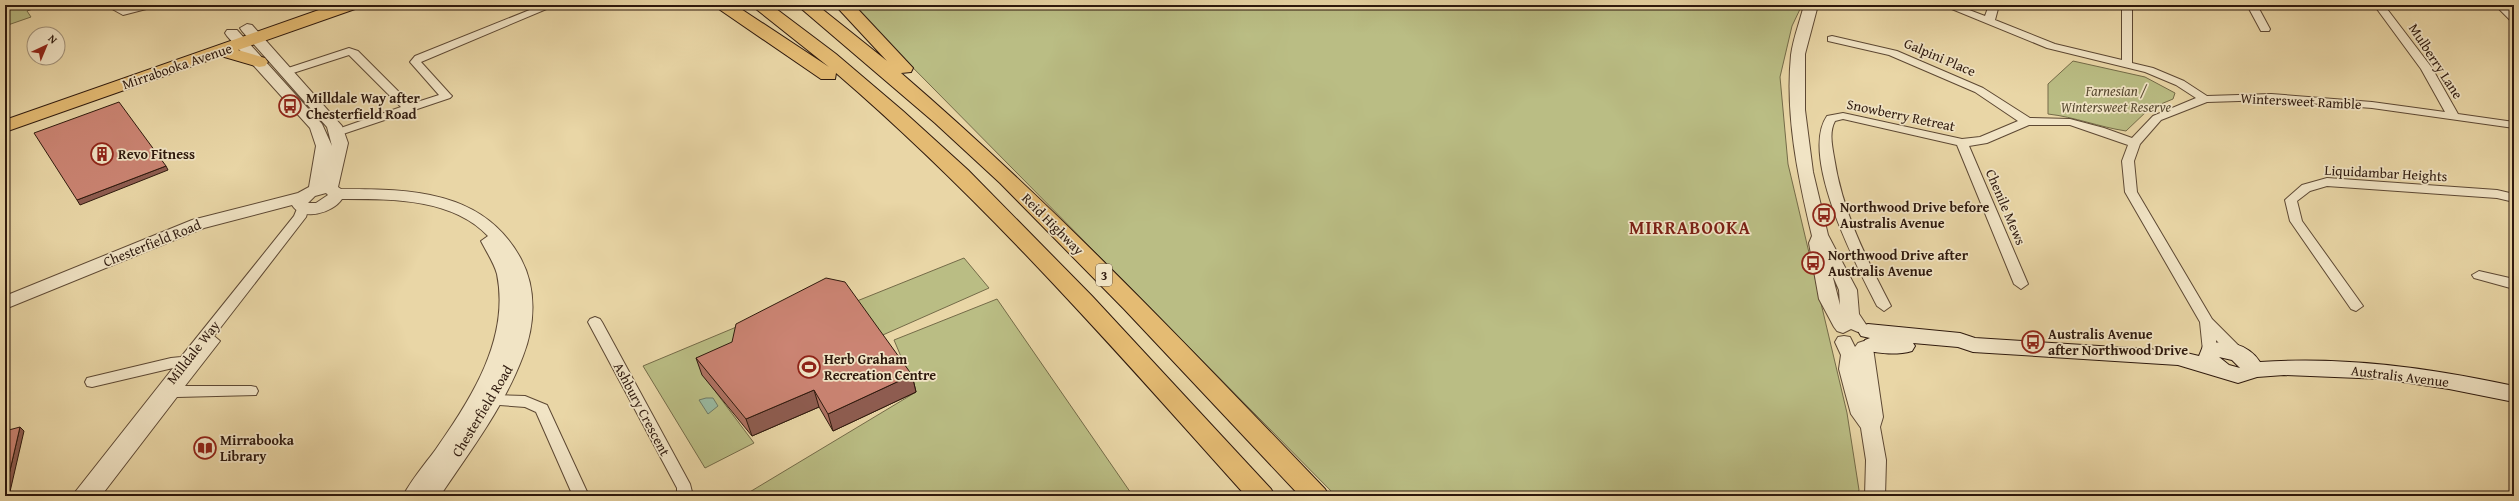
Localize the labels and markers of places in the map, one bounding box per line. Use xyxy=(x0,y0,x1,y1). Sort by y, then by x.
place label: Milldale Way after Chesterfield Road xyxy=(306,88,421,124)
bus stop icon: Milldale Way after Chesterfield Road xyxy=(277,93,303,119)
building icon: Revo Fitness xyxy=(89,141,115,167)
place label: Revo Fitness xyxy=(118,144,195,164)
place label: Northwood Drive before Australis Avenue xyxy=(1840,197,1989,233)
bus stop icon: Northwood Drive before Australis Avenue xyxy=(1811,202,1837,228)
place label: Northwood Drive after Australis Avenue xyxy=(1828,245,1969,281)
bus stop icon: Northwood Drive after Australis Avenue xyxy=(1800,250,1826,276)
place label: Australis Avenue after Northwood Drive xyxy=(2048,324,2188,360)
bus stop icon: Australis Avenue after Northwood Drive xyxy=(2020,329,2046,355)
place label: Herb Graham Recreation Centre xyxy=(824,349,936,385)
sports icon: Herb Graham Recreation Centre xyxy=(796,354,822,380)
place label: Mirrabooka Library xyxy=(220,430,295,466)
library icon: Mirrabooka Library xyxy=(192,435,218,461)

